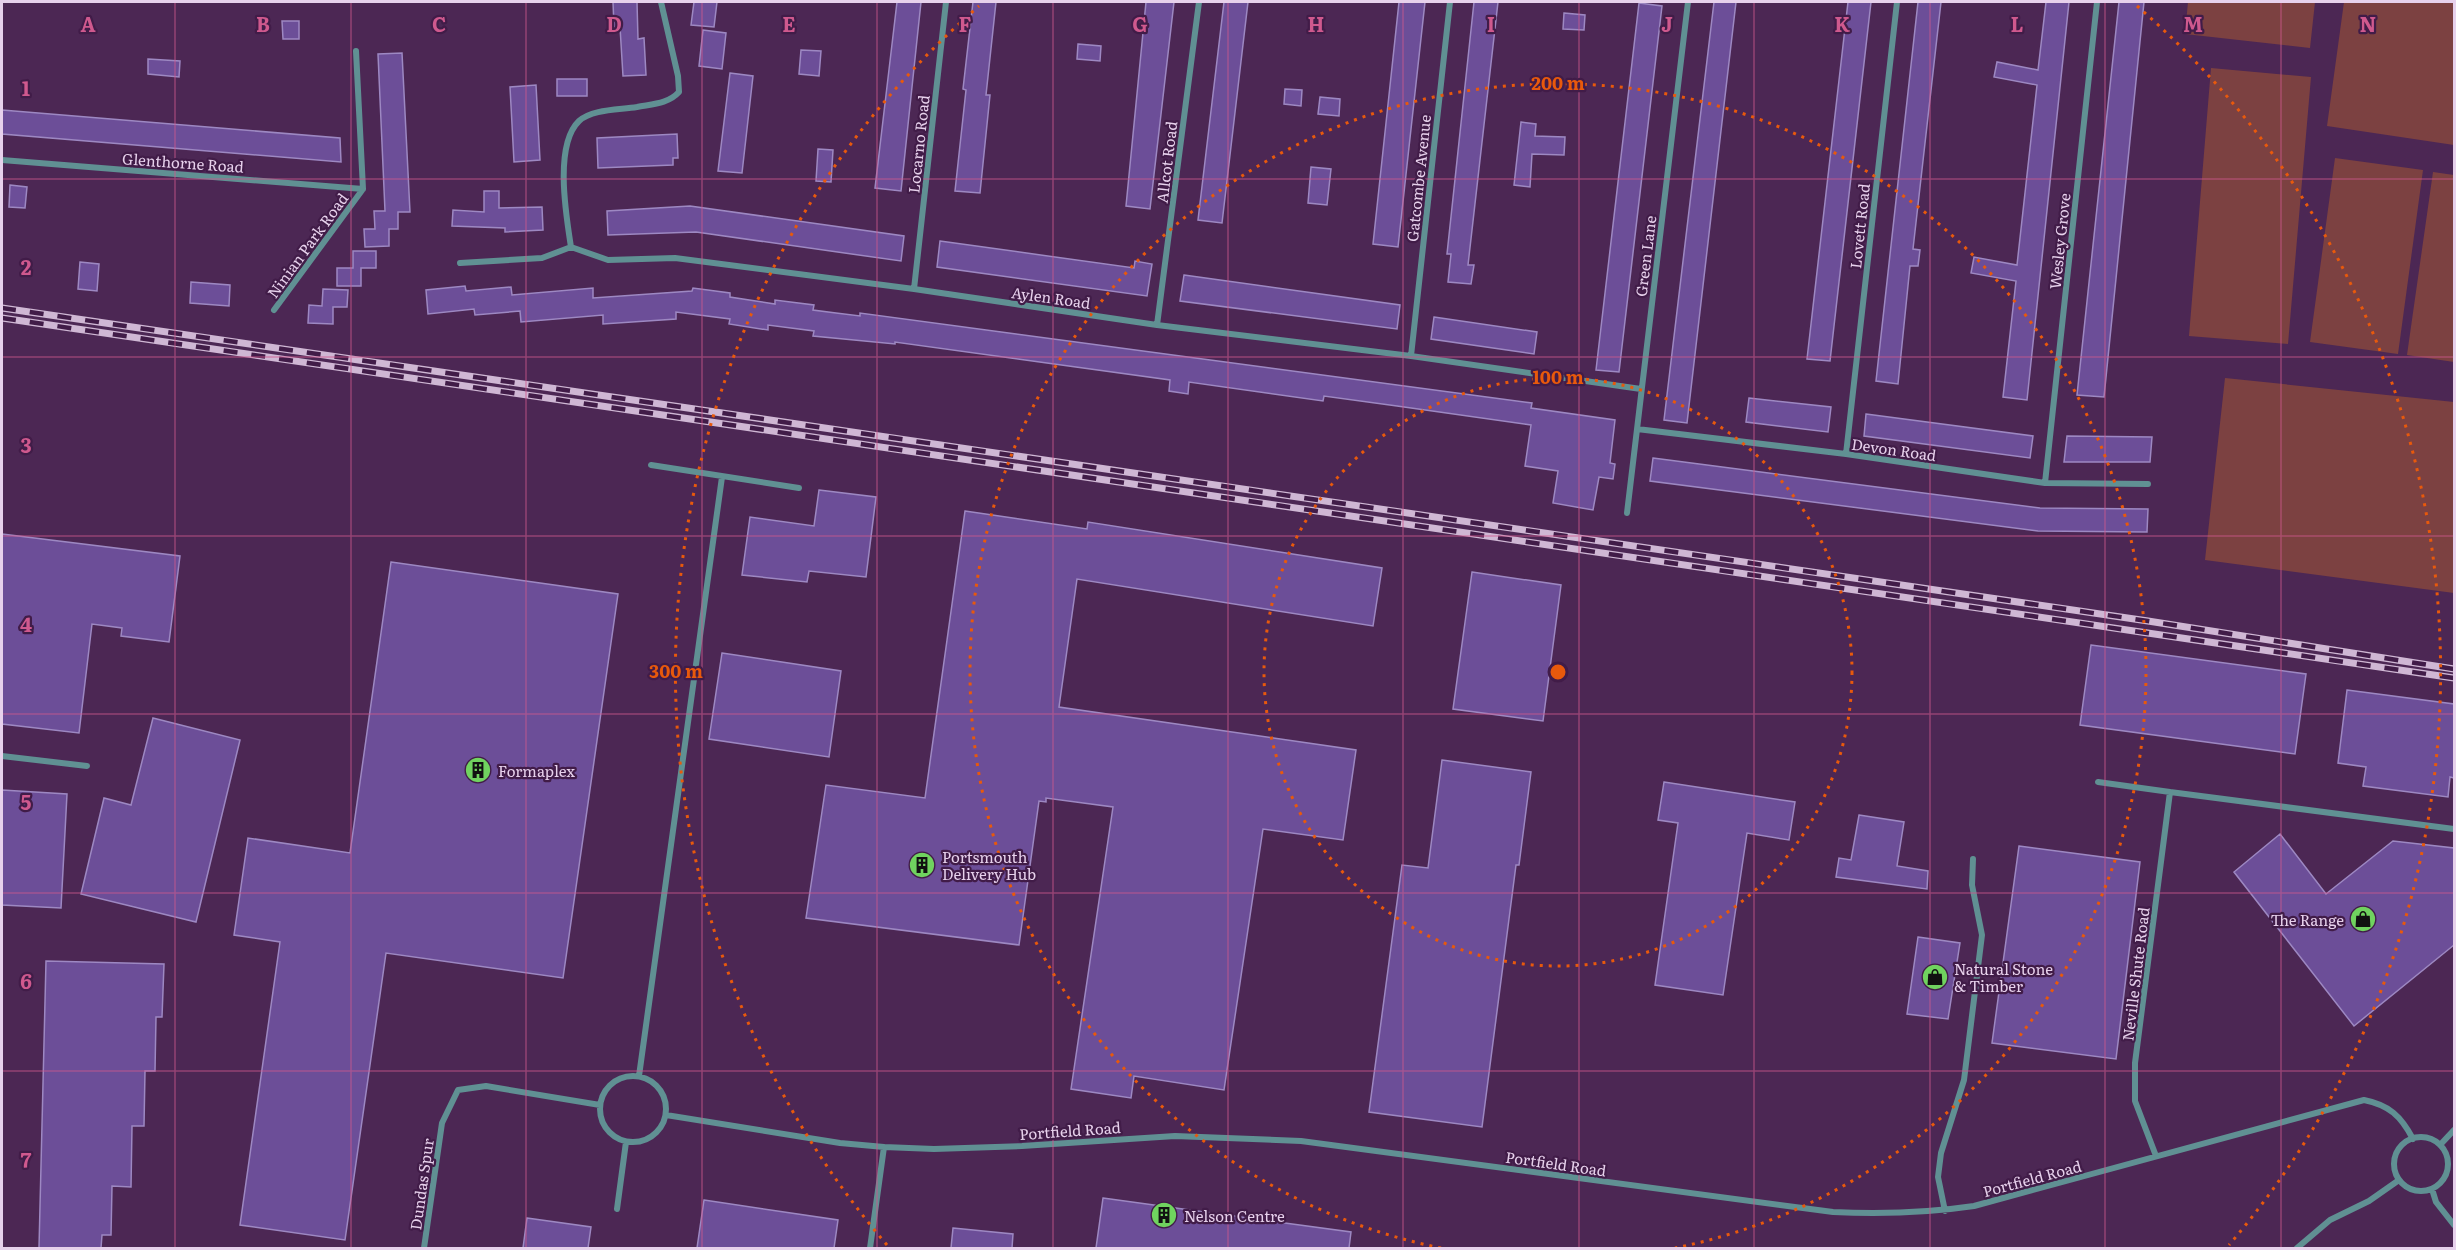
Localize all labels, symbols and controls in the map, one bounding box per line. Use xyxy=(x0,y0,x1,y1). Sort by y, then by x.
text: A xyxy=(80,8,96,38)
text: B xyxy=(256,8,270,38)
text: C xyxy=(432,8,446,38)
text: D xyxy=(606,8,622,38)
text: E xyxy=(782,8,796,38)
text: F xyxy=(959,8,972,38)
text: G xyxy=(1132,8,1148,38)
text: H xyxy=(1308,8,1324,38)
text: I xyxy=(1487,8,1495,38)
text: J xyxy=(1661,8,1673,38)
text: K xyxy=(1834,8,1850,38)
text: L xyxy=(2011,8,2024,38)
text: M xyxy=(2183,8,2203,38)
text: N xyxy=(2360,8,2376,38)
text: 200 m xyxy=(1531,69,1585,96)
text: 1 xyxy=(22,72,30,102)
street label: Locarno Road xyxy=(901,94,935,194)
street label: Gatcombe Avenue xyxy=(1400,113,1436,243)
street label: Allcot Road xyxy=(1150,120,1182,204)
street label: Glenthorne Road xyxy=(121,146,245,178)
street label: Lovett Road xyxy=(1843,182,1875,270)
street label: Ninian Park Road xyxy=(261,188,353,302)
street label: Wesley Grove xyxy=(2043,192,2076,290)
street label: Green Lane xyxy=(1629,214,1661,298)
text: 2 xyxy=(21,251,32,281)
street label: Aylen Road xyxy=(1010,280,1092,314)
text: 100 m xyxy=(1532,363,1584,390)
text: 3 xyxy=(20,429,32,459)
street label: Devon Road xyxy=(1850,432,1938,466)
text: 4 xyxy=(20,608,32,638)
text: 300 m xyxy=(649,657,703,684)
centre of rings xyxy=(1548,662,1568,682)
building icon: Formaplex xyxy=(463,755,493,785)
place label: Formaplex xyxy=(498,759,576,782)
text: 5 xyxy=(21,786,32,816)
place label: Portsmouth Delivery Hub xyxy=(942,845,1036,885)
building icon: Portsmouth Delivery Hub xyxy=(907,850,937,880)
shop icon: The Range xyxy=(2348,904,2378,934)
street label: Neville Shute Road xyxy=(2115,906,2155,1042)
place label: The Range xyxy=(2270,908,2344,931)
place label: Natural Stone & Timber xyxy=(1954,957,2053,997)
shop icon: Natural Stone & Timber xyxy=(1920,962,1950,992)
text: 6 xyxy=(20,965,32,995)
street label: Portfield Road xyxy=(1019,1115,1121,1145)
street label: Dundas Spur xyxy=(403,1137,439,1231)
text: 7 xyxy=(21,1144,32,1174)
street label: Portfield Road xyxy=(1504,1145,1608,1181)
street label: Portfield Road xyxy=(1980,1154,2084,1202)
building icon: Nelson Centre xyxy=(1149,1200,1179,1230)
place label: Nelson Centre xyxy=(1184,1204,1285,1227)

